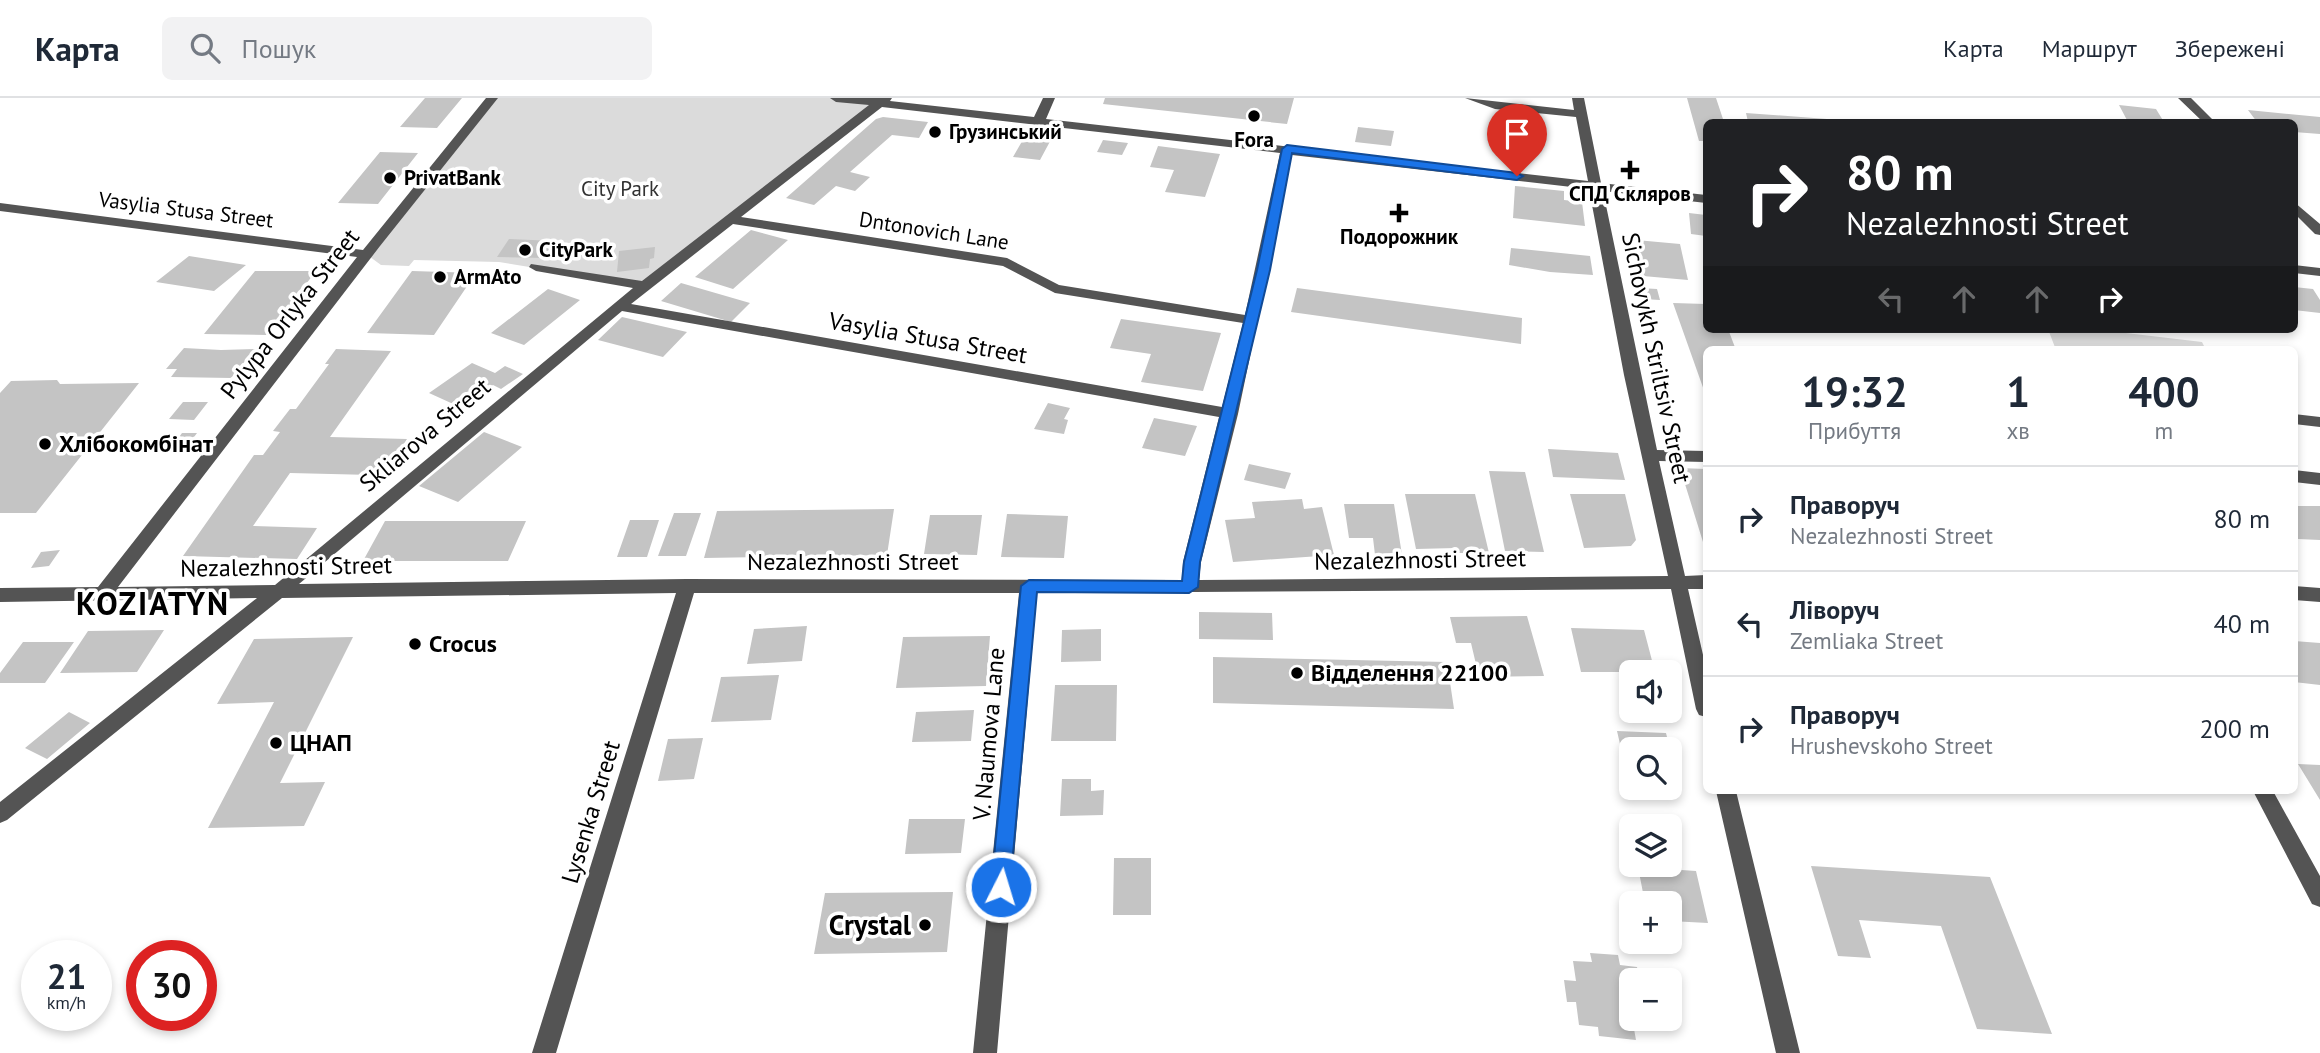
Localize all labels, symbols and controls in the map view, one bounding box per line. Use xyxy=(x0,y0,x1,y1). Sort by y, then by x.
search box xyxy=(162,17,652,80)
text: Карта xyxy=(35,27,120,70)
icon: search xyxy=(186,29,224,67)
text: Пошук xyxy=(242,32,316,65)
text: Карта xyxy=(1943,33,2004,64)
text: Маршрут xyxy=(2042,33,2137,64)
text: Збережені xyxy=(2175,33,2285,64)
pin xyxy=(1487,104,1547,176)
marker: Fora xyxy=(1246,108,1262,124)
icon: arrive xyxy=(1498,115,1536,153)
place label: Грузинський xyxy=(949,118,1062,145)
marker: Грузинський xyxy=(927,124,943,140)
place label: Fora xyxy=(1234,126,1274,153)
text: 80 m xyxy=(1846,140,1953,204)
icon: right xyxy=(1731,147,1822,238)
marker: СПД Скляров xyxy=(1622,162,1638,178)
place label: PrivatBank xyxy=(404,164,501,191)
marker: PrivatBank xyxy=(382,170,398,186)
park label: City Park xyxy=(581,175,659,202)
place label: СПД Скляров xyxy=(1569,180,1691,207)
street label: Vasylia Stusa Street xyxy=(96,185,275,234)
text: Nezalezhnosti Street xyxy=(1846,202,2129,244)
street label: Dntonovich Lane xyxy=(857,205,1011,256)
marker: Подорожник xyxy=(1391,205,1407,221)
street label: Pylypa Orlyka Street xyxy=(213,222,366,405)
place label: Подорожник xyxy=(1340,223,1459,250)
street label: Sichovykh Striltsiv Street xyxy=(1615,230,1698,486)
place label: CityPark xyxy=(539,236,613,263)
marker: CityPark xyxy=(517,242,533,258)
place label: ArmAto xyxy=(454,263,522,290)
marker: ArmAto xyxy=(432,269,448,285)
icon: left xyxy=(1872,280,1910,318)
icon: ahead xyxy=(1945,280,1983,318)
icon: ahead xyxy=(2018,280,2056,318)
icon: right xyxy=(2091,280,2129,318)
street label: Vasylia Stusa Street xyxy=(825,305,1030,370)
text: 19:32 xyxy=(1801,364,1908,419)
text: 1 xyxy=(2006,364,2030,419)
text: 400 xyxy=(2128,364,2200,419)
street label: Skliarova Street xyxy=(353,371,496,498)
text: Прибуття xyxy=(1808,416,1901,445)
text: хв xyxy=(2006,416,2030,445)
text: m xyxy=(2155,416,2173,445)
place label: Хлібокомбінат xyxy=(59,428,214,459)
marker: Хлібокомбінат xyxy=(37,436,53,452)
text: Праворуч xyxy=(1790,488,1900,521)
icon: right xyxy=(1731,500,1769,538)
text: 80 m xyxy=(2214,502,2270,535)
text: Nezalezhnosti Street xyxy=(1790,521,1993,550)
street label: Nezalezhnosti Street xyxy=(1314,542,1526,577)
street label: Nezalezhnosti Street xyxy=(747,546,959,577)
street label: Nezalezhnosti Street xyxy=(180,549,392,584)
district label: KOZIATYN xyxy=(76,582,230,624)
text: Ліворуч xyxy=(1790,593,1880,626)
icon: left xyxy=(1731,605,1769,643)
text: 40 m xyxy=(2214,607,2270,640)
text: Zemliaka Street xyxy=(1790,626,1943,655)
place label: Crocus xyxy=(429,628,497,659)
marker: Crocus xyxy=(407,636,423,652)
street label: V. Naumova Lane xyxy=(965,646,1011,823)
place label: Відделення 22100 xyxy=(1311,657,1508,688)
map controls xyxy=(1619,660,1682,1031)
button: sound xyxy=(1619,660,1682,723)
marker: Відделення 22100 xyxy=(1289,665,1305,681)
text: Праворуч xyxy=(1790,698,1900,731)
icon: right xyxy=(1731,710,1769,748)
text: 200 m xyxy=(2199,712,2270,745)
place label: ЦНАП xyxy=(290,727,352,758)
text: Hrushevskoho Street xyxy=(1790,731,1993,760)
marker: ЦНАП xyxy=(268,735,284,751)
street label: Lysenka Street xyxy=(554,737,627,887)
button: search xyxy=(1619,737,1682,800)
button: layers xyxy=(1619,814,1682,877)
position arrow xyxy=(964,850,1038,924)
button: + xyxy=(1619,891,1682,954)
place label: Crystal xyxy=(829,906,912,943)
marker: Crystal xyxy=(917,917,933,933)
speed limit sign: 30 xyxy=(126,940,217,1031)
text: 21 xyxy=(47,953,86,999)
button: − xyxy=(1619,968,1682,1031)
text: km/h xyxy=(47,991,86,1014)

